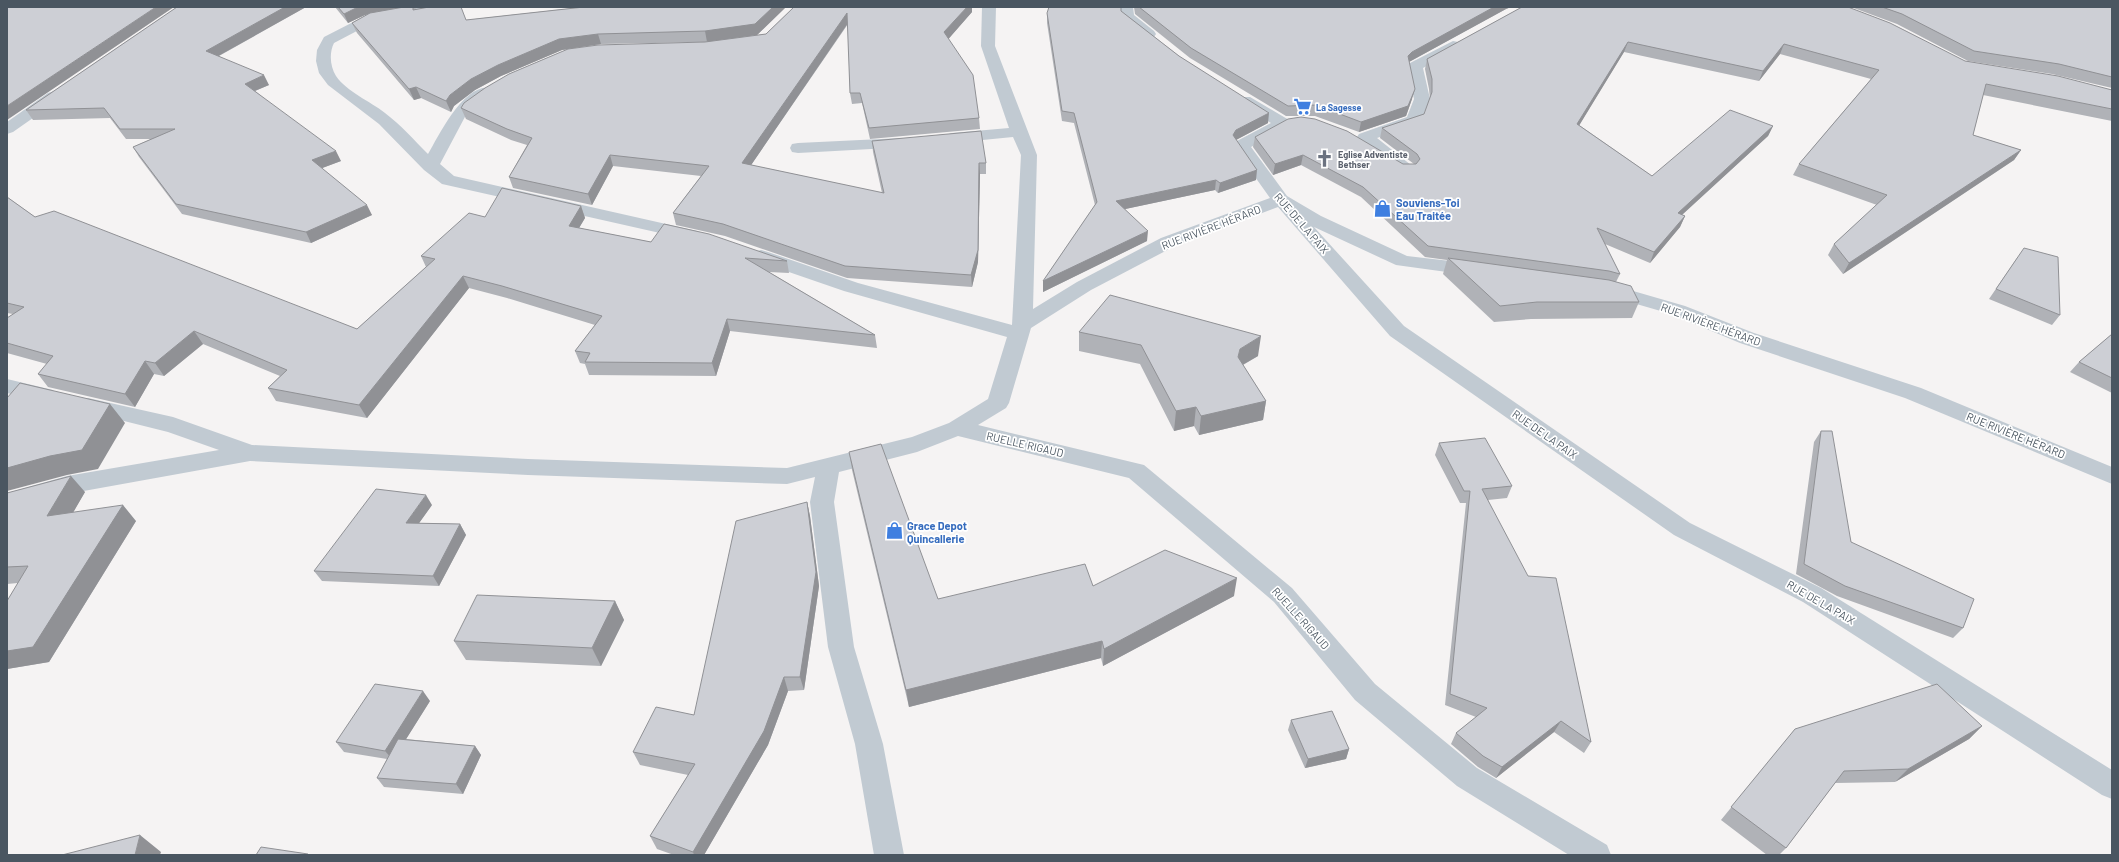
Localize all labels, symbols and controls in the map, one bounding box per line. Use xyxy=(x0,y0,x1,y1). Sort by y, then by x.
supermarket icon: La Sagesse xyxy=(1293,97,1313,117)
place label: La Sagesse xyxy=(1316,102,1362,113)
church icon: Eglise Adventiste Bethser xyxy=(1315,149,1335,169)
place label: Eglise Adventiste Bethser xyxy=(1338,149,1408,170)
street label: RUE DE LA PAIX xyxy=(1272,190,1332,256)
place label: Souviens-Toi Eau Traitée xyxy=(1396,196,1460,222)
shop icon: Souviens-Toi Eau Traitée xyxy=(1373,198,1393,218)
street label: RUE RIVIÈRE HÉRARD xyxy=(1160,202,1263,252)
street label: RUE RIVIÈRE HÉRARD xyxy=(1659,300,1763,348)
street label: RUE DE LA PAIX xyxy=(1510,407,1580,461)
street label: RUE RIVIÈRE HÉRARD xyxy=(1965,409,2067,461)
street label: RUELLE RIGAUD xyxy=(985,429,1065,459)
place label: Grace Depot Quincallerie xyxy=(907,519,967,545)
shop icon: Grace Depot Quincallerie xyxy=(884,521,904,541)
street label: RUE DE LA PAIX xyxy=(1785,577,1858,627)
street label: RUELLE RIGAUD xyxy=(1270,584,1332,652)

